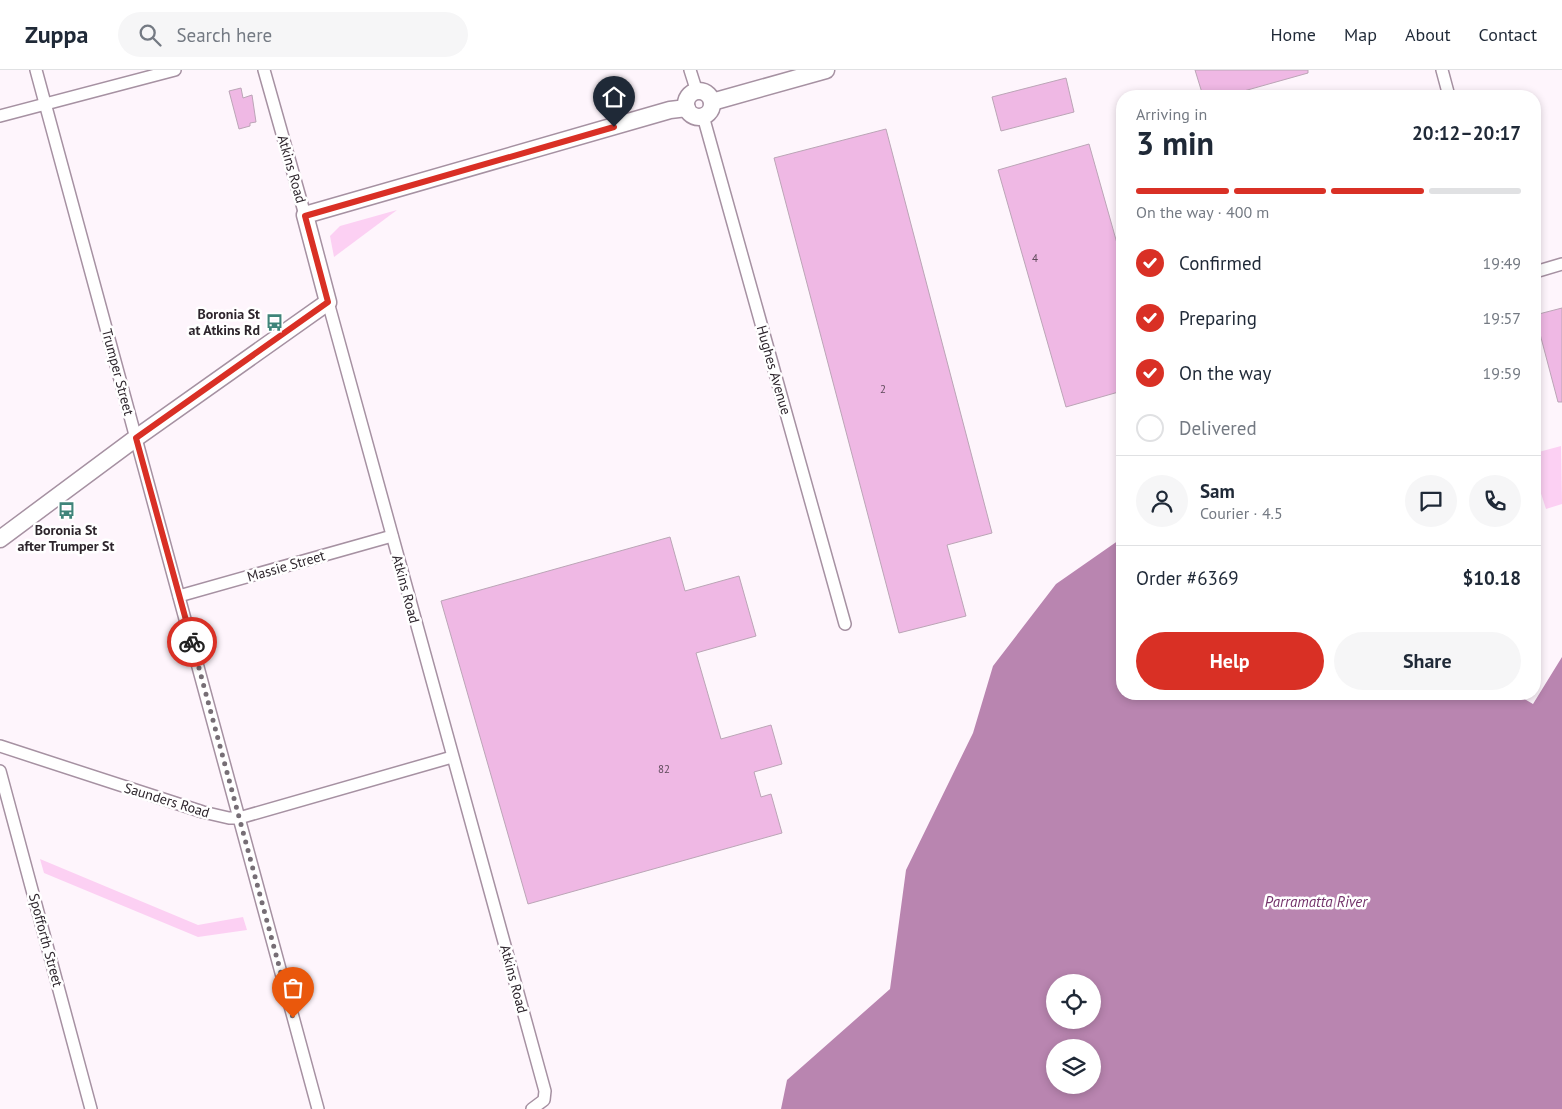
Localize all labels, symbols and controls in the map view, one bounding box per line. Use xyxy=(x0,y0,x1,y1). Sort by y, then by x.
search box xyxy=(118,12,468,57)
text: Zuppa xyxy=(25,19,88,50)
icon: search xyxy=(136,21,164,49)
text: Search here xyxy=(176,23,272,47)
text: Home xyxy=(1270,23,1316,46)
text: Map xyxy=(1344,23,1377,46)
text: About xyxy=(1405,23,1451,46)
text: Contact xyxy=(1479,23,1537,46)
pin xyxy=(593,76,635,127)
icon: home xyxy=(600,83,628,111)
text: Arriving in xyxy=(1136,104,1207,124)
text: 20:12–20:17 xyxy=(1412,121,1521,145)
text: 3 min xyxy=(1136,122,1214,164)
street label: Atkins Road xyxy=(274,133,310,205)
text: On the way · 400 m xyxy=(1136,202,1269,222)
icon: check xyxy=(1136,249,1164,277)
house number: 4 xyxy=(1032,251,1038,265)
text: Confirmed xyxy=(1179,251,1262,275)
text: 19:49 xyxy=(1483,253,1521,273)
icon: check xyxy=(1136,304,1164,332)
place label: Boronia St at Atkins Rd xyxy=(189,305,260,339)
text: Preparing xyxy=(1179,306,1257,330)
text: 19:57 xyxy=(1483,308,1521,328)
bus stop icon: Boronia St at Atkins Rd xyxy=(264,312,284,332)
street label: Hughes Avenue xyxy=(753,323,795,417)
street label: Trumper Street xyxy=(98,327,138,418)
icon: check xyxy=(1136,359,1164,387)
text: On the way xyxy=(1179,361,1271,385)
text: 19:59 xyxy=(1483,363,1521,383)
house number: 2 xyxy=(880,382,886,396)
text: Delivered xyxy=(1179,416,1257,440)
button: person xyxy=(1136,475,1188,527)
button: chat xyxy=(1405,475,1457,527)
button: phone xyxy=(1469,475,1521,527)
text: Sam xyxy=(1200,479,1235,503)
bus stop icon: Boronia St after Trumper St xyxy=(56,500,76,520)
text: Courier · 4.5 xyxy=(1200,503,1283,523)
place label: Boronia St after Trumper St xyxy=(18,521,115,555)
street label: Massie Street xyxy=(245,546,327,586)
street label: Atkins Road xyxy=(388,553,424,625)
text: Order #6369 xyxy=(1136,566,1239,590)
text: $10.18 xyxy=(1462,566,1521,590)
courier xyxy=(167,617,217,667)
icon: bike xyxy=(178,628,206,656)
button: Help xyxy=(1136,632,1324,690)
button: Share xyxy=(1334,632,1521,690)
house number: 82 xyxy=(658,762,670,776)
street label: Saunders Road xyxy=(122,778,212,822)
street label: Spofforth Street xyxy=(25,891,67,989)
water label: Parramatta River xyxy=(1265,892,1368,911)
street label: Atkins Road xyxy=(496,943,532,1015)
pin xyxy=(272,967,314,1018)
icon: bag xyxy=(279,974,307,1002)
map controls xyxy=(1046,974,1101,1094)
button: locate xyxy=(1046,974,1101,1029)
button: layers xyxy=(1046,1039,1101,1094)

